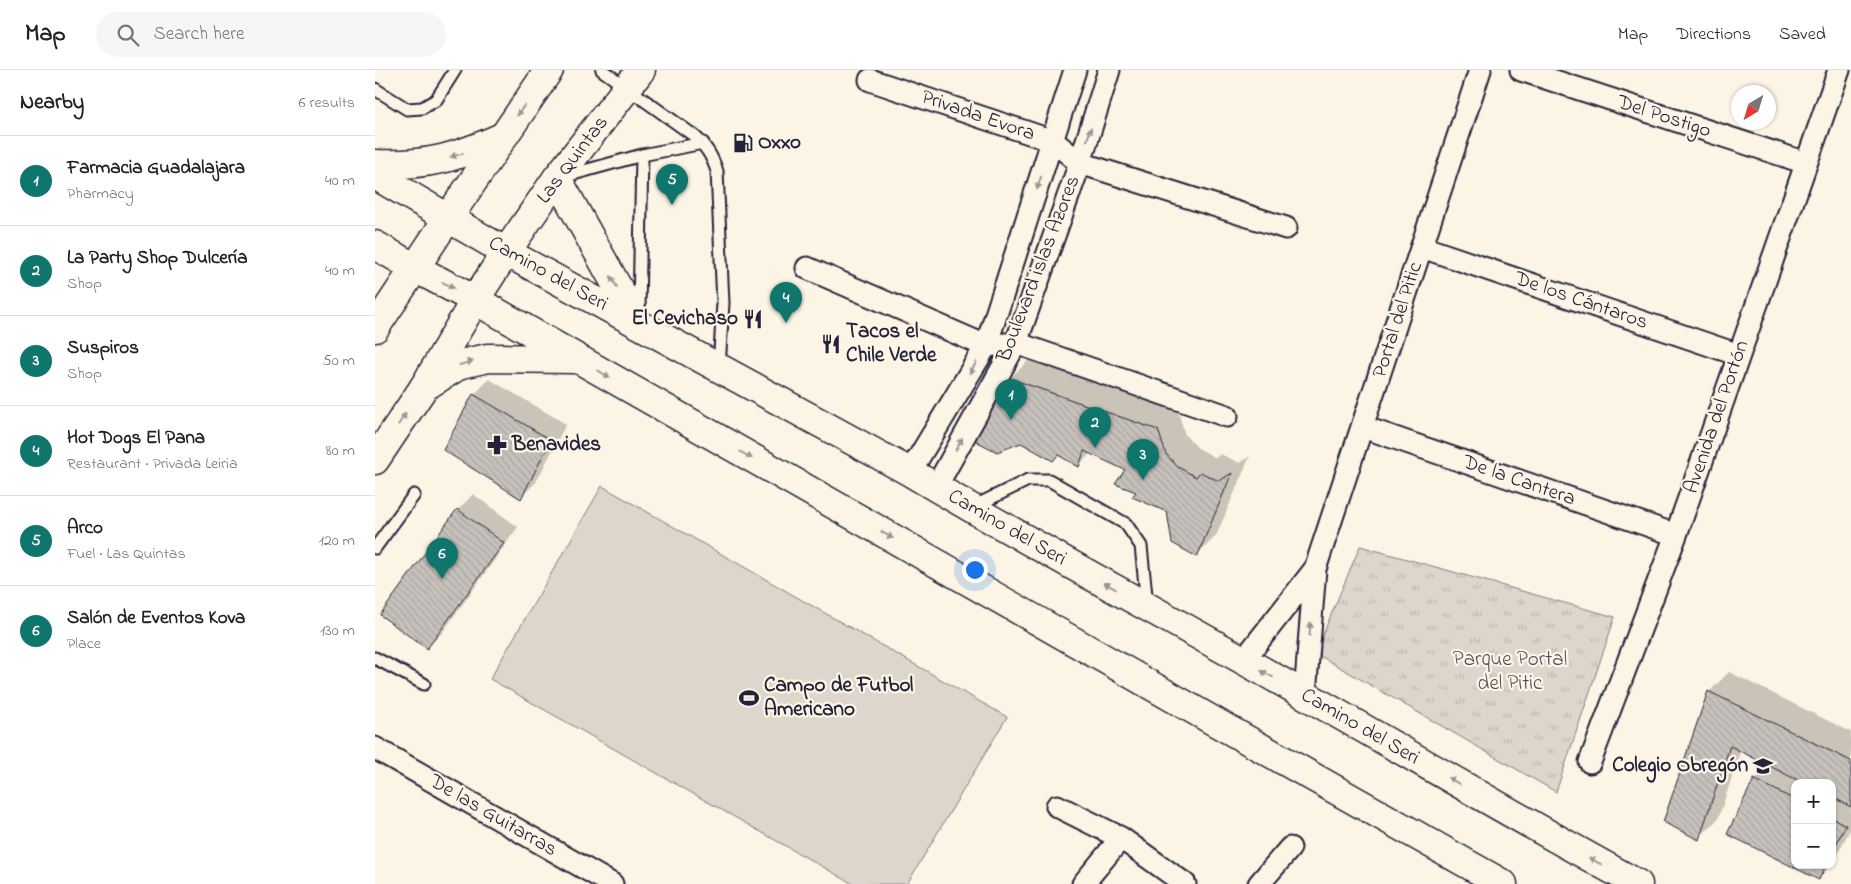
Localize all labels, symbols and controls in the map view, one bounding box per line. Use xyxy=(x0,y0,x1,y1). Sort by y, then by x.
search box xyxy=(96,12,446,57)
text: Map xyxy=(25,17,66,52)
icon: search xyxy=(114,21,142,49)
text: Search here xyxy=(154,21,245,48)
text: Map xyxy=(1618,22,1648,48)
text: Directions xyxy=(1676,22,1751,48)
text: Saved xyxy=(1779,22,1826,48)
street label: Privada Evora xyxy=(917,83,1039,149)
north arrow xyxy=(1731,85,1776,130)
street label: Del Postigo xyxy=(1612,87,1715,148)
text: Nearby xyxy=(20,88,84,118)
text: 6 results xyxy=(298,91,355,115)
one-way arrow xyxy=(516,103,526,117)
street label: Las Quintas xyxy=(530,110,616,210)
one-way arrow xyxy=(1085,126,1093,141)
place label: Oxxo xyxy=(758,128,801,158)
fuel station icon: Oxxo xyxy=(732,132,754,154)
one-way arrow xyxy=(450,152,465,160)
text: Farmacia Guadalajara xyxy=(67,155,245,182)
pin: 5 xyxy=(656,164,688,205)
text: 1 xyxy=(33,169,39,193)
text: 40 m xyxy=(325,169,355,193)
street label: Boulevard islas Azores xyxy=(989,171,1088,367)
one-way arrow xyxy=(1035,176,1043,191)
text: Pharmacy xyxy=(67,182,134,206)
street label: Camino del Seri xyxy=(483,229,613,319)
text: La Party Shop Dulcería xyxy=(67,245,247,272)
street label: Portal del Pitic xyxy=(1365,258,1431,382)
text: 2 xyxy=(32,259,40,283)
text: 40 m xyxy=(325,259,355,283)
street label: De los Cántaros xyxy=(1509,264,1652,338)
text: Shop xyxy=(67,272,102,296)
one-way arrow xyxy=(610,274,618,289)
one-way arrow xyxy=(441,281,455,289)
pin: 4 xyxy=(770,282,802,323)
place label: El Cevichaso xyxy=(631,304,738,334)
restaurant icon: El Cevichaso xyxy=(742,308,764,330)
place label: Tacos el Chile Verde xyxy=(846,317,937,371)
restaurant icon: Tacos el Chile Verde xyxy=(820,333,842,355)
text: Suspiros xyxy=(67,335,139,362)
street label: Avenida del Portón xyxy=(1677,336,1757,498)
text: 3 xyxy=(33,349,39,373)
text: 50 m xyxy=(323,349,355,373)
one-way arrow xyxy=(459,359,474,367)
text: Shop xyxy=(67,362,102,386)
one-way arrow xyxy=(968,362,977,375)
one-way arrow xyxy=(598,370,611,379)
pin: 1 xyxy=(995,379,1027,420)
pin: 2 xyxy=(1079,407,1111,448)
one-way arrow xyxy=(397,412,407,426)
text: Hot Dogs El Pana xyxy=(67,425,205,452)
place label: Benavides xyxy=(511,430,601,460)
pharmacy icon: Benavides xyxy=(486,434,508,456)
one-way arrow xyxy=(955,438,964,451)
text: 4 xyxy=(33,439,39,463)
text: 80 m xyxy=(326,439,355,463)
pin: 3 xyxy=(1127,439,1159,480)
street label: De la Cantera xyxy=(1458,447,1580,514)
one-way arrow xyxy=(738,451,753,459)
text: Restaurant · Privada Leiria xyxy=(67,452,238,476)
street label: Camino del Seri xyxy=(942,482,1072,574)
text: Arco xyxy=(67,515,103,542)
text: 5 xyxy=(31,529,41,553)
text: 120 m xyxy=(319,529,355,553)
one-way arrow xyxy=(880,531,894,540)
pin: 6 xyxy=(426,538,458,579)
text: Fuel · Las Quintas xyxy=(67,542,186,566)
your location xyxy=(962,557,988,583)
one-way arrow xyxy=(1103,582,1117,590)
text: Salón de Eventos Kova xyxy=(67,605,245,632)
text: 6 xyxy=(32,619,40,643)
text: 130 m xyxy=(320,619,355,643)
one-way arrow xyxy=(1307,620,1315,636)
text: Place xyxy=(67,632,101,656)
park label: Parque Portal del Pitic xyxy=(1453,645,1567,699)
one-way arrow xyxy=(1260,670,1274,678)
place label: Campo de Futbol Americano xyxy=(764,671,914,725)
street label: Camino del Seri xyxy=(1295,681,1425,773)
sports icon: Campo de Futbol Americano xyxy=(738,687,760,709)
place label: Colegio Obregón xyxy=(1612,751,1748,783)
school or university icon: Colegio Obregón xyxy=(1752,755,1774,777)
street label: De las Guitarras xyxy=(423,767,563,865)
one-way arrow xyxy=(1447,776,1460,785)
map controls xyxy=(1791,779,1836,869)
button: + xyxy=(1791,779,1836,824)
button: − xyxy=(1791,824,1836,869)
one-way arrow xyxy=(1588,857,1602,865)

